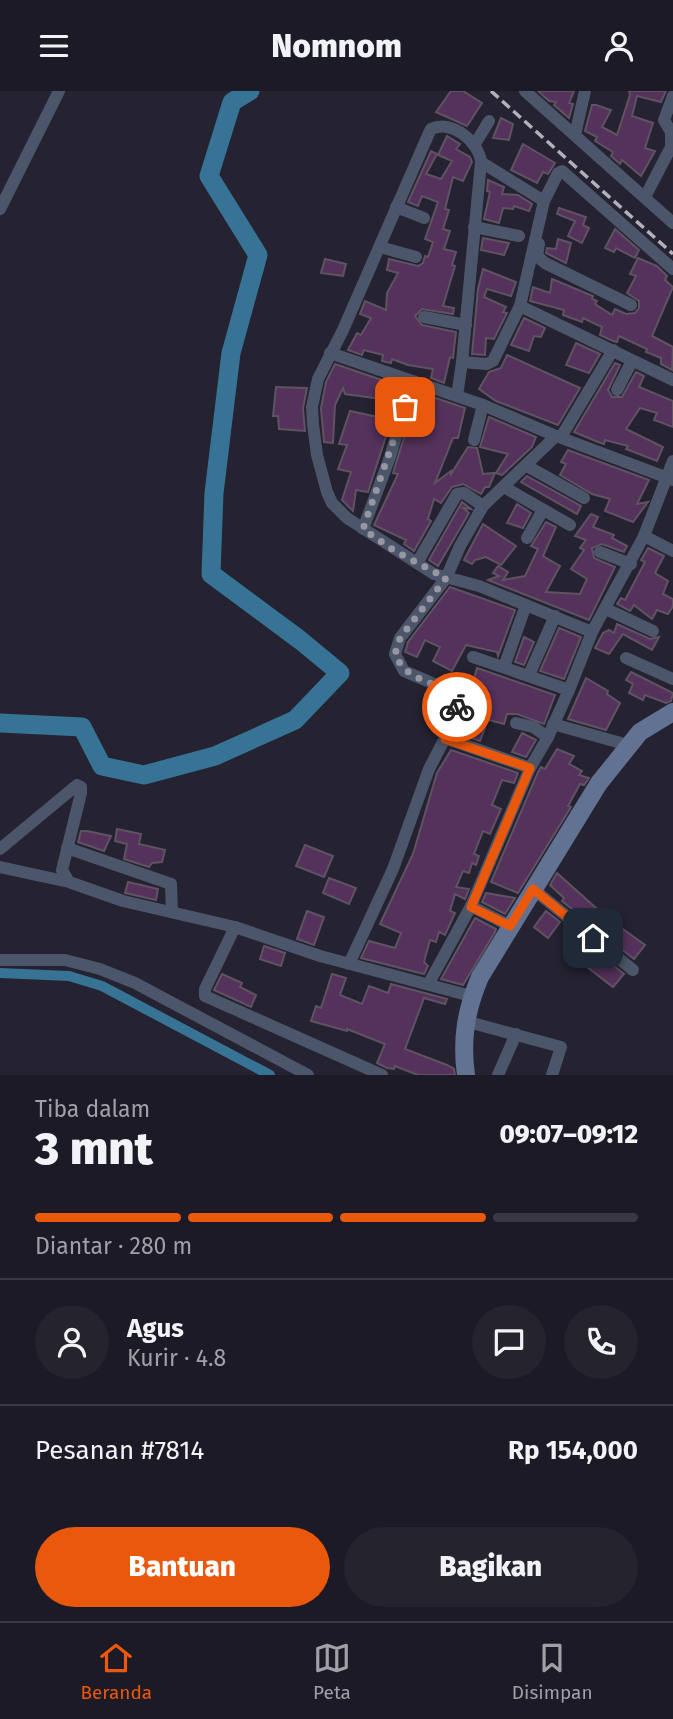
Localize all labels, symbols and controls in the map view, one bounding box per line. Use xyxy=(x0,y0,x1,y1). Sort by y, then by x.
icon: menu xyxy=(35,27,73,65)
text: Nomnom xyxy=(271,27,402,65)
icon: person xyxy=(600,27,638,65)
pin xyxy=(375,377,435,437)
icon: bag xyxy=(386,388,424,426)
courier xyxy=(422,672,492,742)
icon: bike xyxy=(438,688,476,726)
pin xyxy=(563,908,623,968)
icon: home xyxy=(574,919,612,957)
text: Tiba dalam xyxy=(35,1095,150,1123)
text: 09:07–09:12 xyxy=(500,1119,638,1150)
text: 3 mnt xyxy=(35,1121,153,1176)
text: Diantar · 280 m xyxy=(35,1232,192,1260)
button: person xyxy=(35,1305,109,1379)
button: chat xyxy=(472,1305,546,1379)
button: phone xyxy=(564,1305,638,1379)
text: Agus xyxy=(127,1313,184,1344)
text: Kurir · 4.8 xyxy=(127,1344,226,1372)
text: Pesanan #7814 xyxy=(35,1435,204,1466)
text: Rp 154,000 xyxy=(508,1435,638,1466)
button: Bantuan xyxy=(35,1527,330,1607)
button: Bagikan xyxy=(344,1527,638,1607)
tab: Beranda xyxy=(80,1639,152,1704)
tab: Peta xyxy=(313,1639,351,1704)
tab: Disimpan xyxy=(512,1639,593,1704)

